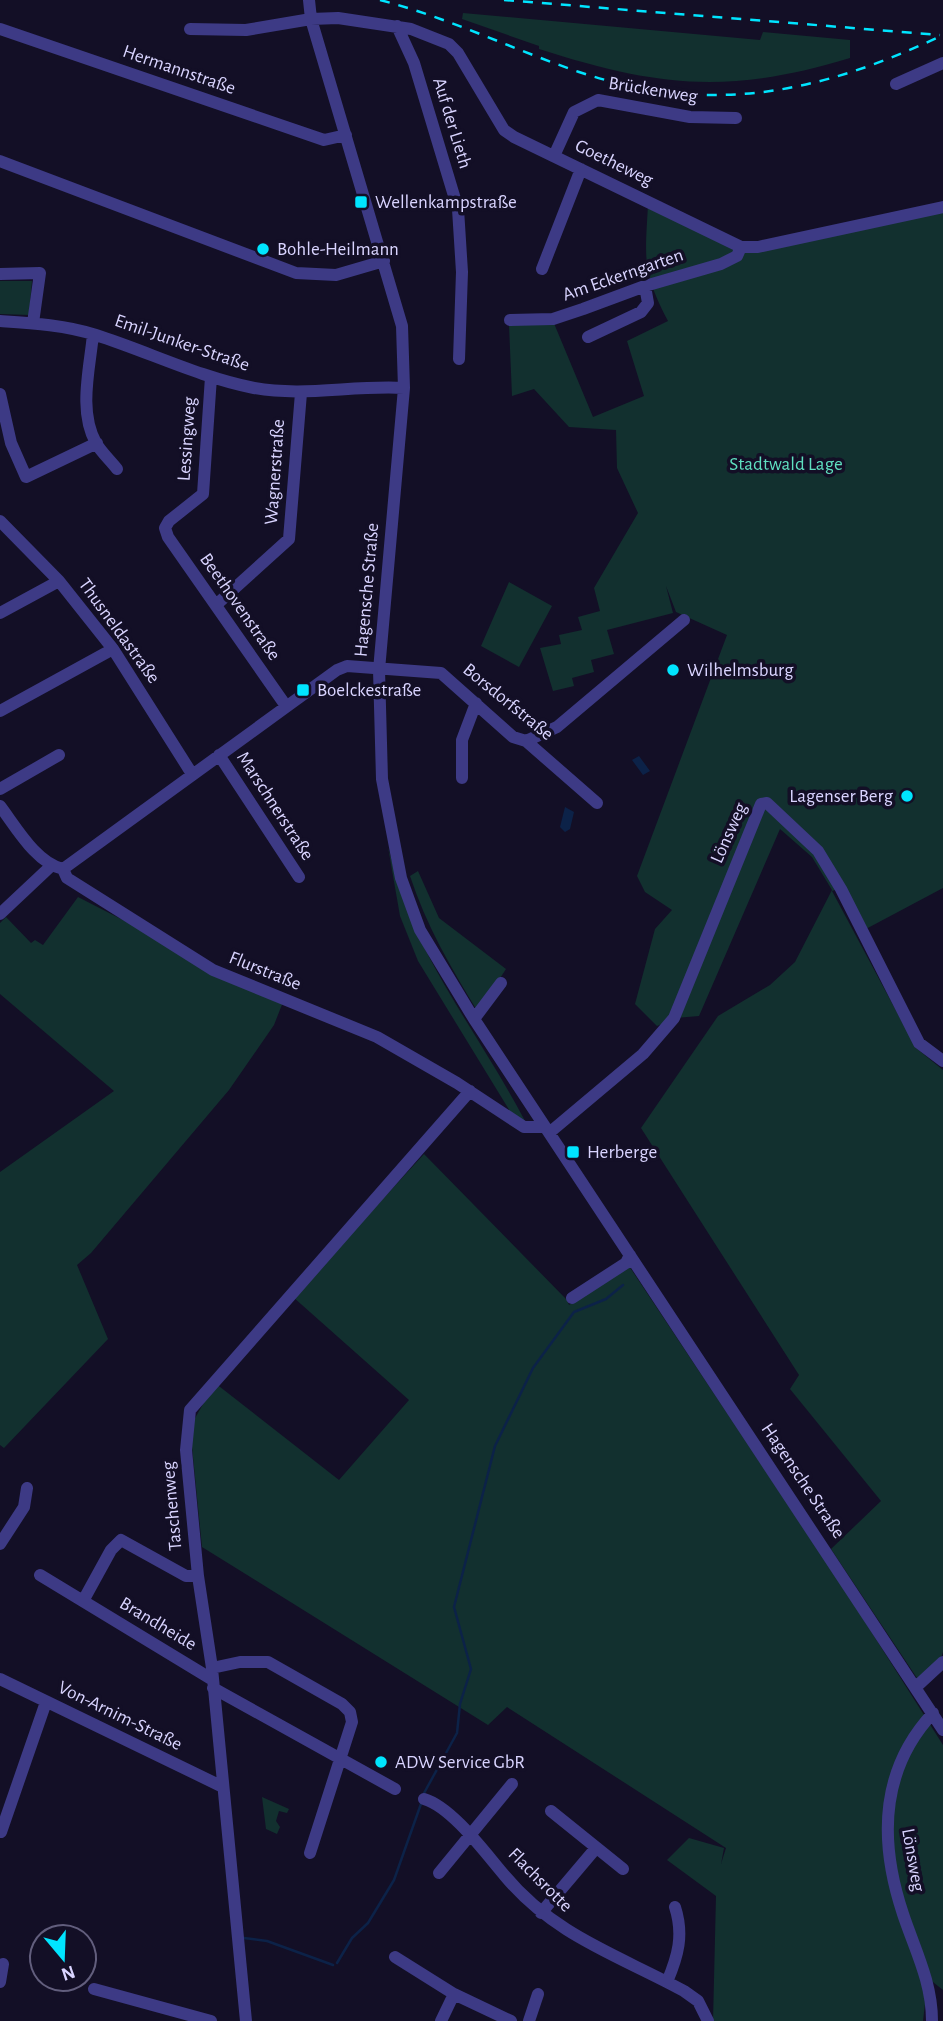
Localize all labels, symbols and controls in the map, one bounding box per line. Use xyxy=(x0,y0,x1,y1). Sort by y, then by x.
street label: Hermannstraße xyxy=(120,42,238,98)
street label: Brückenweg xyxy=(607,74,700,107)
street label: Auf der Lieth xyxy=(429,75,475,171)
street label: Goetheweg xyxy=(572,136,657,190)
place label: Wellenkampstraße xyxy=(375,193,517,212)
marker: Wellenkampstraße xyxy=(353,194,369,210)
place label: Bohle-Heilmann xyxy=(277,240,399,259)
marker: Bohle-Heilmann xyxy=(255,241,271,257)
street label: Am Eckerngarten xyxy=(560,245,686,305)
street label: Emil-Junker-Straße xyxy=(112,311,252,375)
street label: Lessingweg xyxy=(175,395,199,482)
street label: Wagnerstraße xyxy=(262,419,288,525)
park label: Stadtwald Lage xyxy=(729,455,843,474)
street label: Hagensche Straße xyxy=(352,522,382,658)
street label: Beethovenstraße xyxy=(196,550,284,664)
street label: Thusneldastraße xyxy=(75,575,163,687)
street label: Borsdorfstraße xyxy=(459,660,557,744)
place label: Wilhelmsburg xyxy=(687,661,794,680)
marker: Wilhelmsburg xyxy=(665,662,681,678)
place label: Boelckestraße xyxy=(317,681,421,700)
marker: Boelckestraße xyxy=(295,682,311,698)
street label: Marschnerstraße xyxy=(233,748,317,864)
place label: Lagenser Berg xyxy=(789,787,894,806)
marker: Lagenser Berg xyxy=(899,788,915,804)
street label: Lönsweg xyxy=(707,799,751,866)
street label: Flurstraße xyxy=(226,948,304,994)
place label: Herberge xyxy=(587,1143,657,1162)
marker: Herberge xyxy=(565,1144,581,1160)
street label: Hagensche Straße xyxy=(758,1420,848,1542)
street label: Taschenweg xyxy=(159,1460,185,1551)
street label: Brandheide xyxy=(116,1594,200,1654)
street label: Von-Arnim-Straße xyxy=(55,1678,185,1754)
place label: ADW Service GbR xyxy=(395,1753,525,1772)
marker: ADW Service GbR xyxy=(373,1754,389,1770)
street label: Lönsweg xyxy=(898,1827,928,1894)
street label: Flachsrotte xyxy=(504,1844,576,1916)
north arrow xyxy=(28,1923,98,1993)
text: N xyxy=(59,1962,77,1984)

